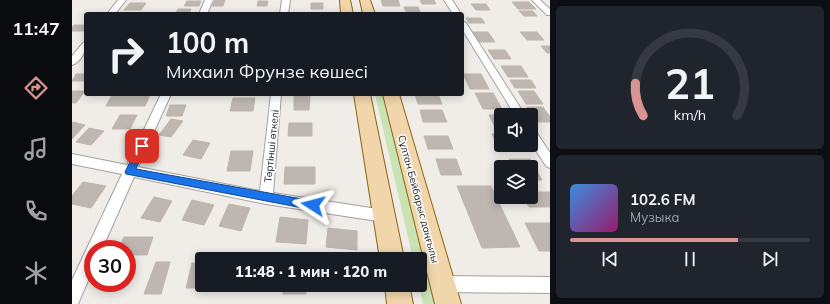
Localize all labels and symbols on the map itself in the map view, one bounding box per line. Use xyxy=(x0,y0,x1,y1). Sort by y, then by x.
street label: Төртінші өткелі xyxy=(261,109,282,183)
pin xyxy=(125,129,159,163)
street label: Сұлтан Бейбарыс даңғылы xyxy=(395,134,442,264)
position arrow xyxy=(292,184,334,226)
speed limit sign: 30 xyxy=(84,240,136,292)

